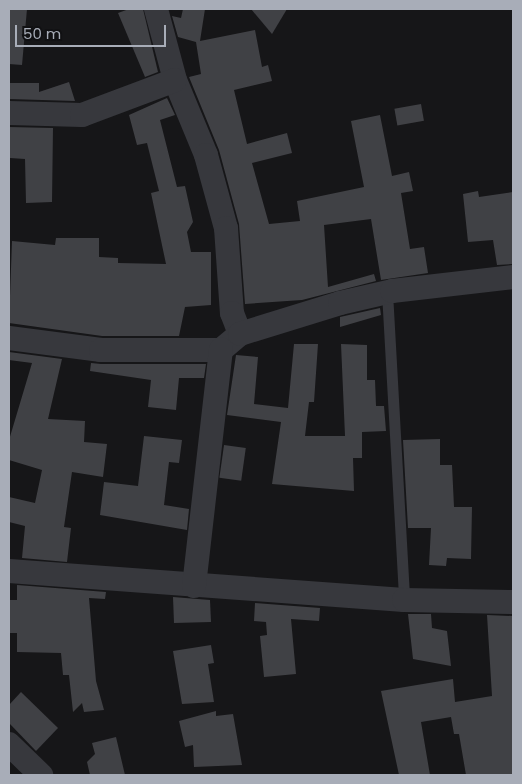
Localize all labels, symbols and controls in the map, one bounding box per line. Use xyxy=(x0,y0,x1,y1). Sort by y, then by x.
scale bar xyxy=(18,15,169,47)
text: 50 m xyxy=(23,23,61,44)

